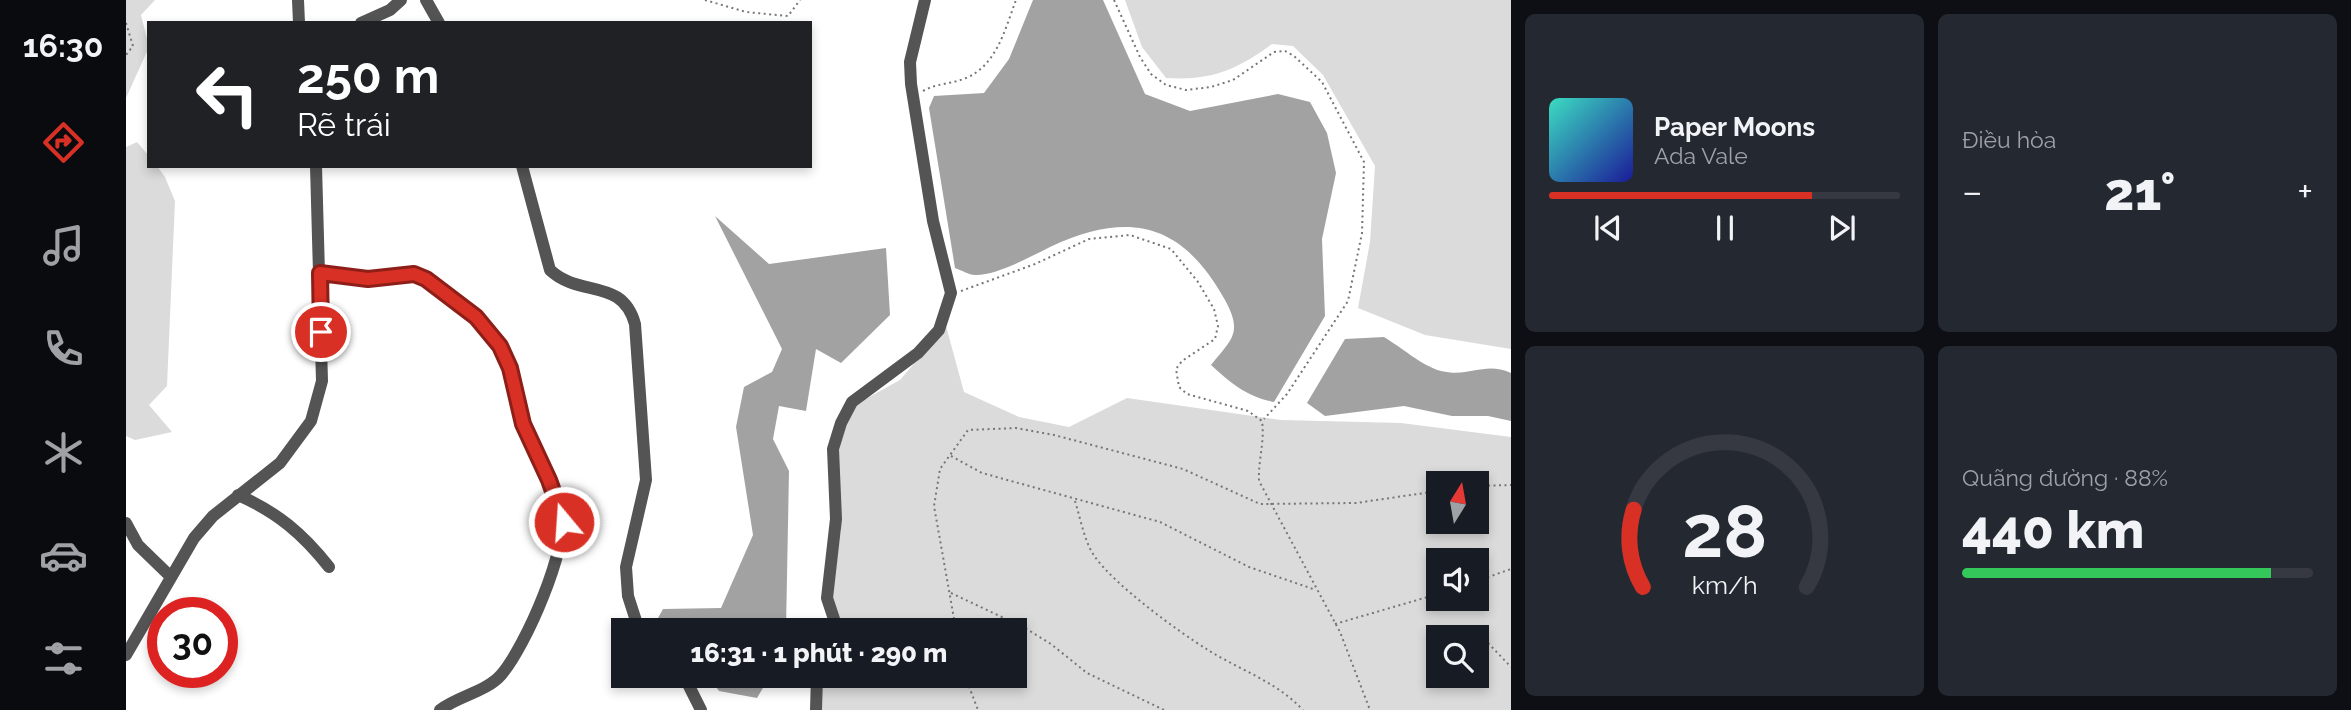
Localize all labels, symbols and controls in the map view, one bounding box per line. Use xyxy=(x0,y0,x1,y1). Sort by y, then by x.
text: 16:30 xyxy=(23,27,103,64)
text: 250 m xyxy=(297,47,439,104)
icon: left xyxy=(182,49,273,140)
text: Rẽ trái xyxy=(297,106,391,143)
text: Paper Moons xyxy=(1654,112,1815,142)
icon: directions xyxy=(39,118,88,167)
text: Điều hòa xyxy=(1962,126,2056,153)
text: Ada Vale xyxy=(1654,142,1748,169)
text: 21° xyxy=(2104,161,2175,222)
text: − xyxy=(1962,169,1982,214)
text: + xyxy=(2297,169,2313,214)
icon: previous xyxy=(1589,209,1627,247)
icon: pause xyxy=(1706,209,1744,247)
icon: next xyxy=(1823,209,1861,247)
icon: music xyxy=(39,221,88,270)
pin xyxy=(291,302,351,362)
icon: arrive xyxy=(302,313,340,351)
icon: phone xyxy=(39,324,88,373)
icon: climate xyxy=(39,428,88,477)
text: Quãng đường · 88% xyxy=(1962,464,2168,491)
north arrow xyxy=(1426,471,1489,534)
map controls xyxy=(1426,471,1489,688)
position arrow xyxy=(527,485,601,559)
text: 28 xyxy=(1682,489,1767,574)
text: 440 km xyxy=(1962,499,2144,560)
icon: car xyxy=(39,531,88,580)
button: sound xyxy=(1426,548,1489,611)
text: km/h xyxy=(1692,570,1757,600)
speed limit sign: 30 xyxy=(147,597,238,688)
button: search xyxy=(1426,625,1489,688)
icon: filters xyxy=(39,634,88,683)
text: 16:31 · 1 phút · 290 m xyxy=(691,638,947,668)

